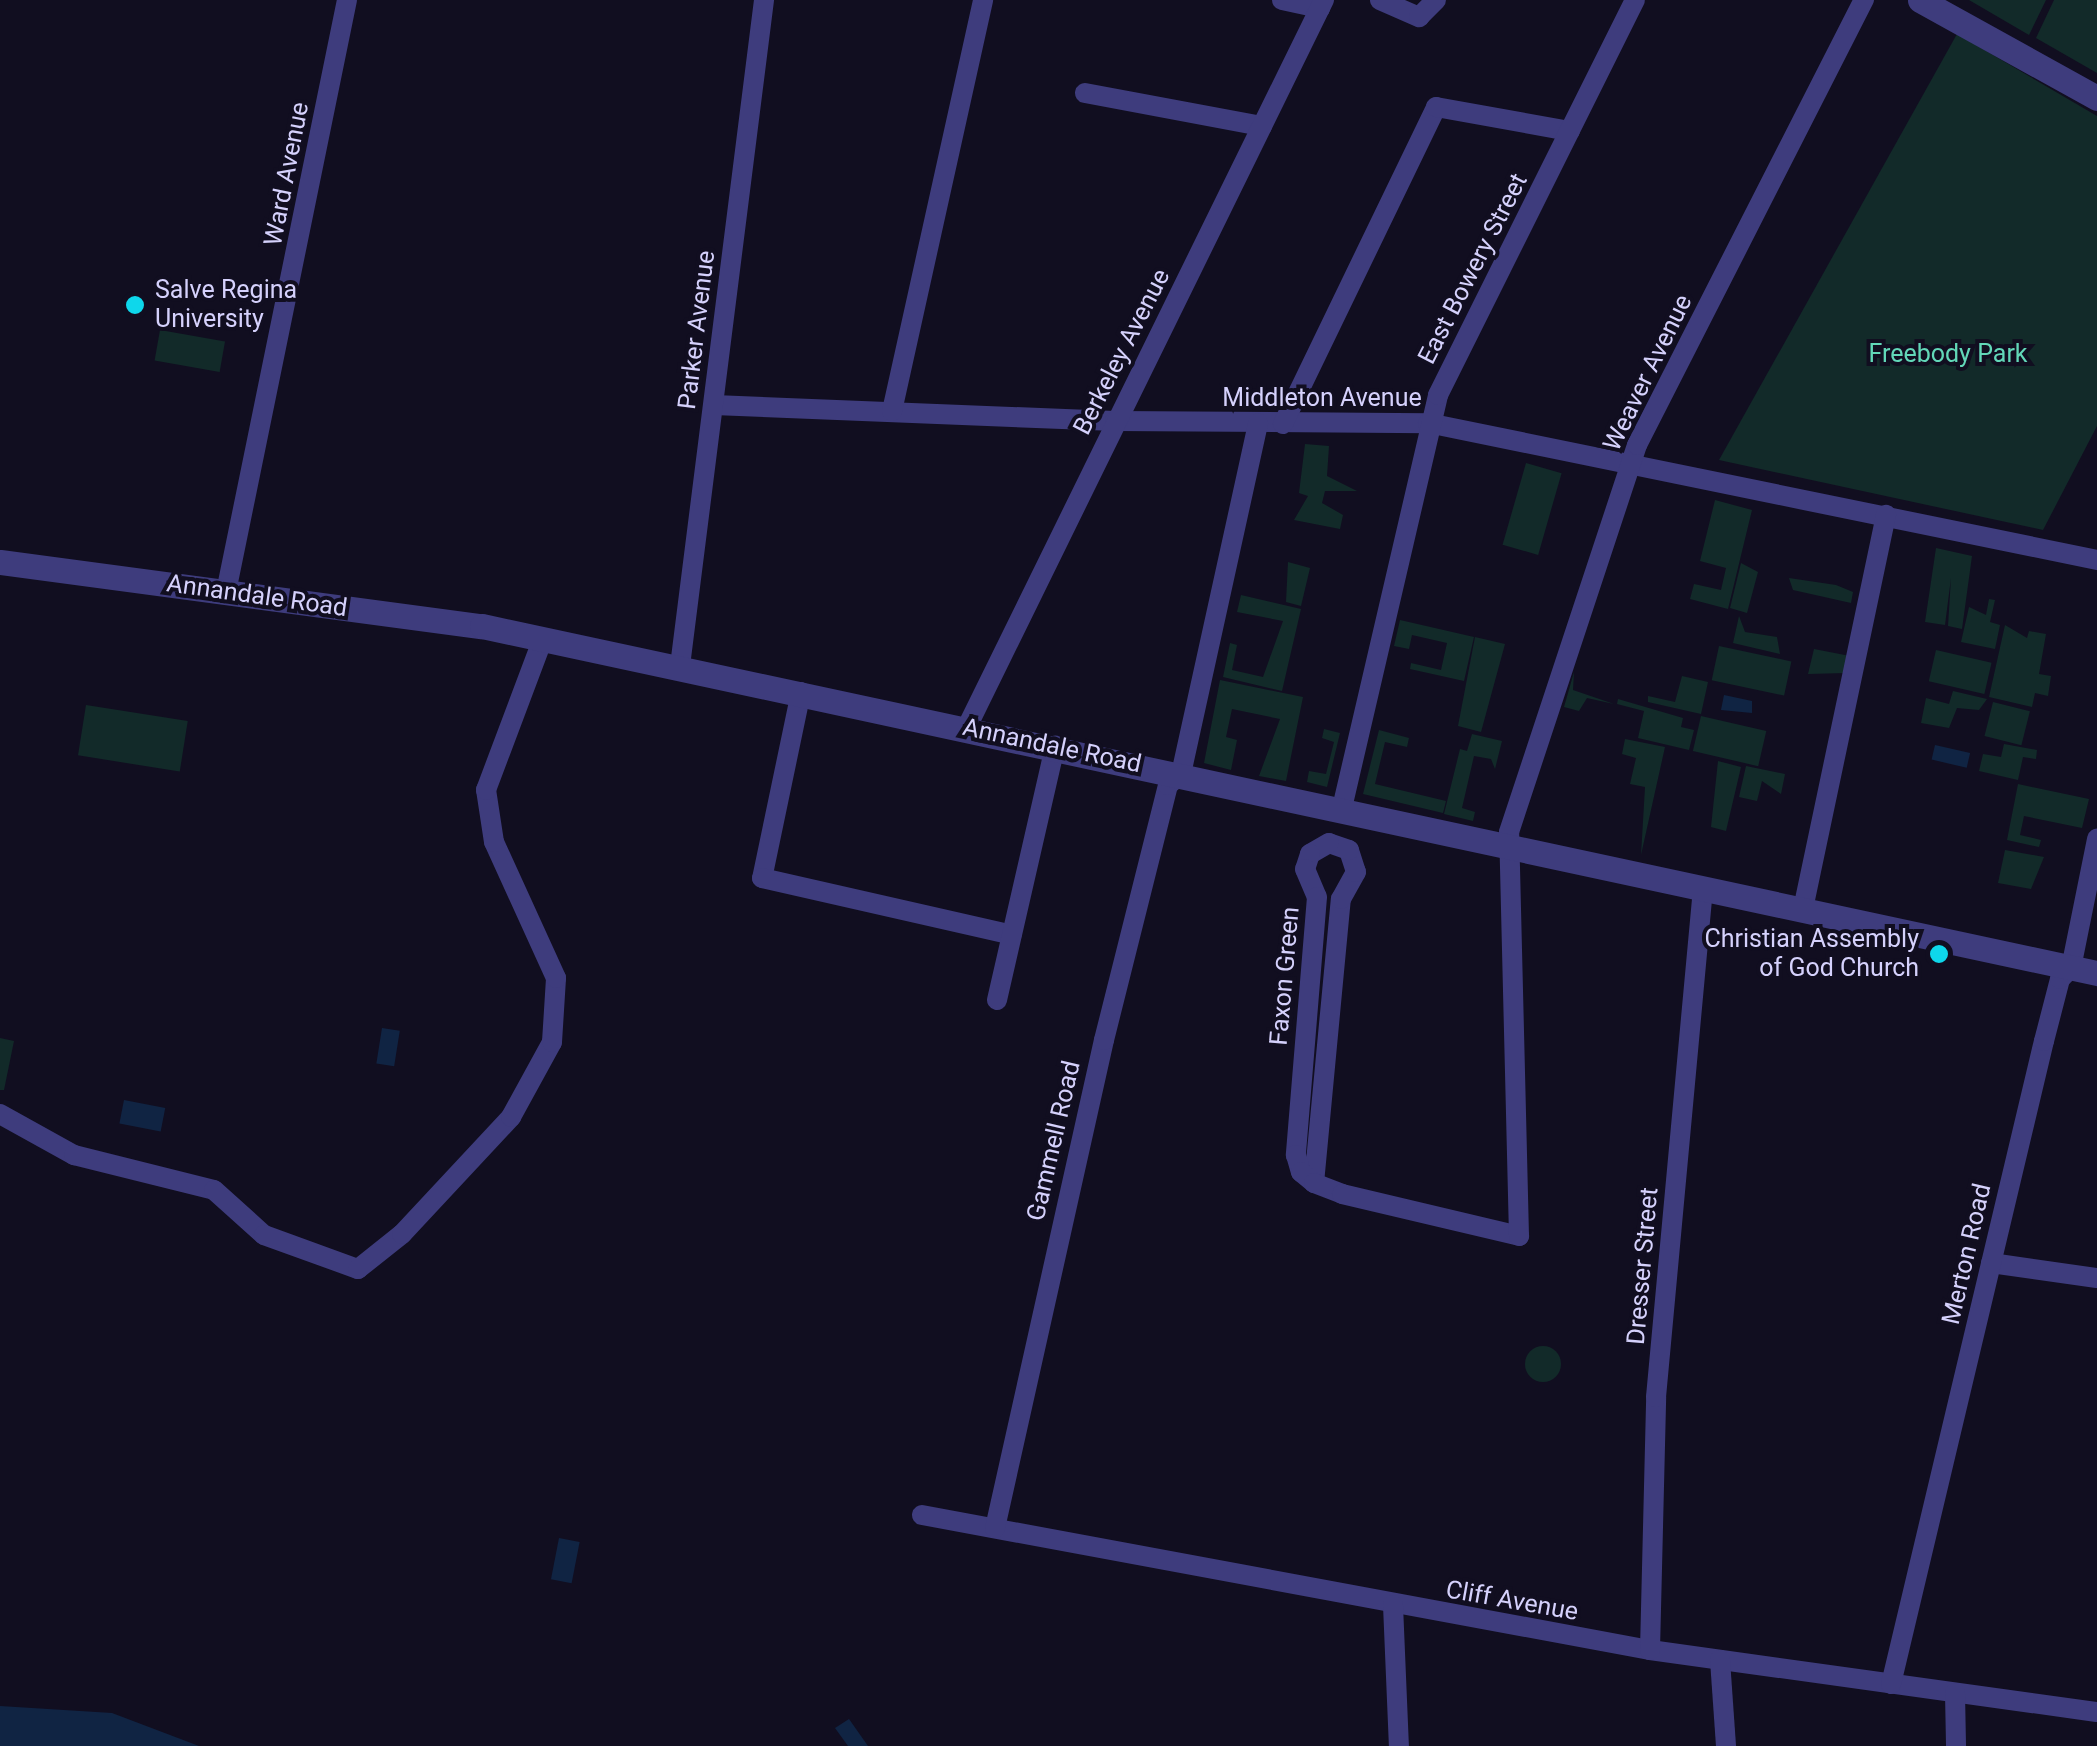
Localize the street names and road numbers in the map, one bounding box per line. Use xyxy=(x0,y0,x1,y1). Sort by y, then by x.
street label: Ward Avenue xyxy=(258,100,316,248)
street label: East Bowery Street xyxy=(1412,169,1534,369)
street label: Parker Avenue xyxy=(672,249,722,411)
street label: Berkeley Avenue xyxy=(1067,264,1177,440)
street label: Weaver Avenue xyxy=(1597,290,1699,456)
street label: Middleton Avenue xyxy=(1222,383,1422,413)
street label: Annandale Road xyxy=(165,568,349,624)
street label: Annandale Road xyxy=(960,712,1144,780)
street label: Faxon Green xyxy=(1264,905,1306,1047)
street label: Gammell Road xyxy=(1021,1058,1087,1224)
street label: Merton Road xyxy=(1936,1181,1998,1327)
street label: Dresser Street xyxy=(1621,1186,1665,1346)
street label: Cliff Avenue xyxy=(1444,1575,1580,1627)

